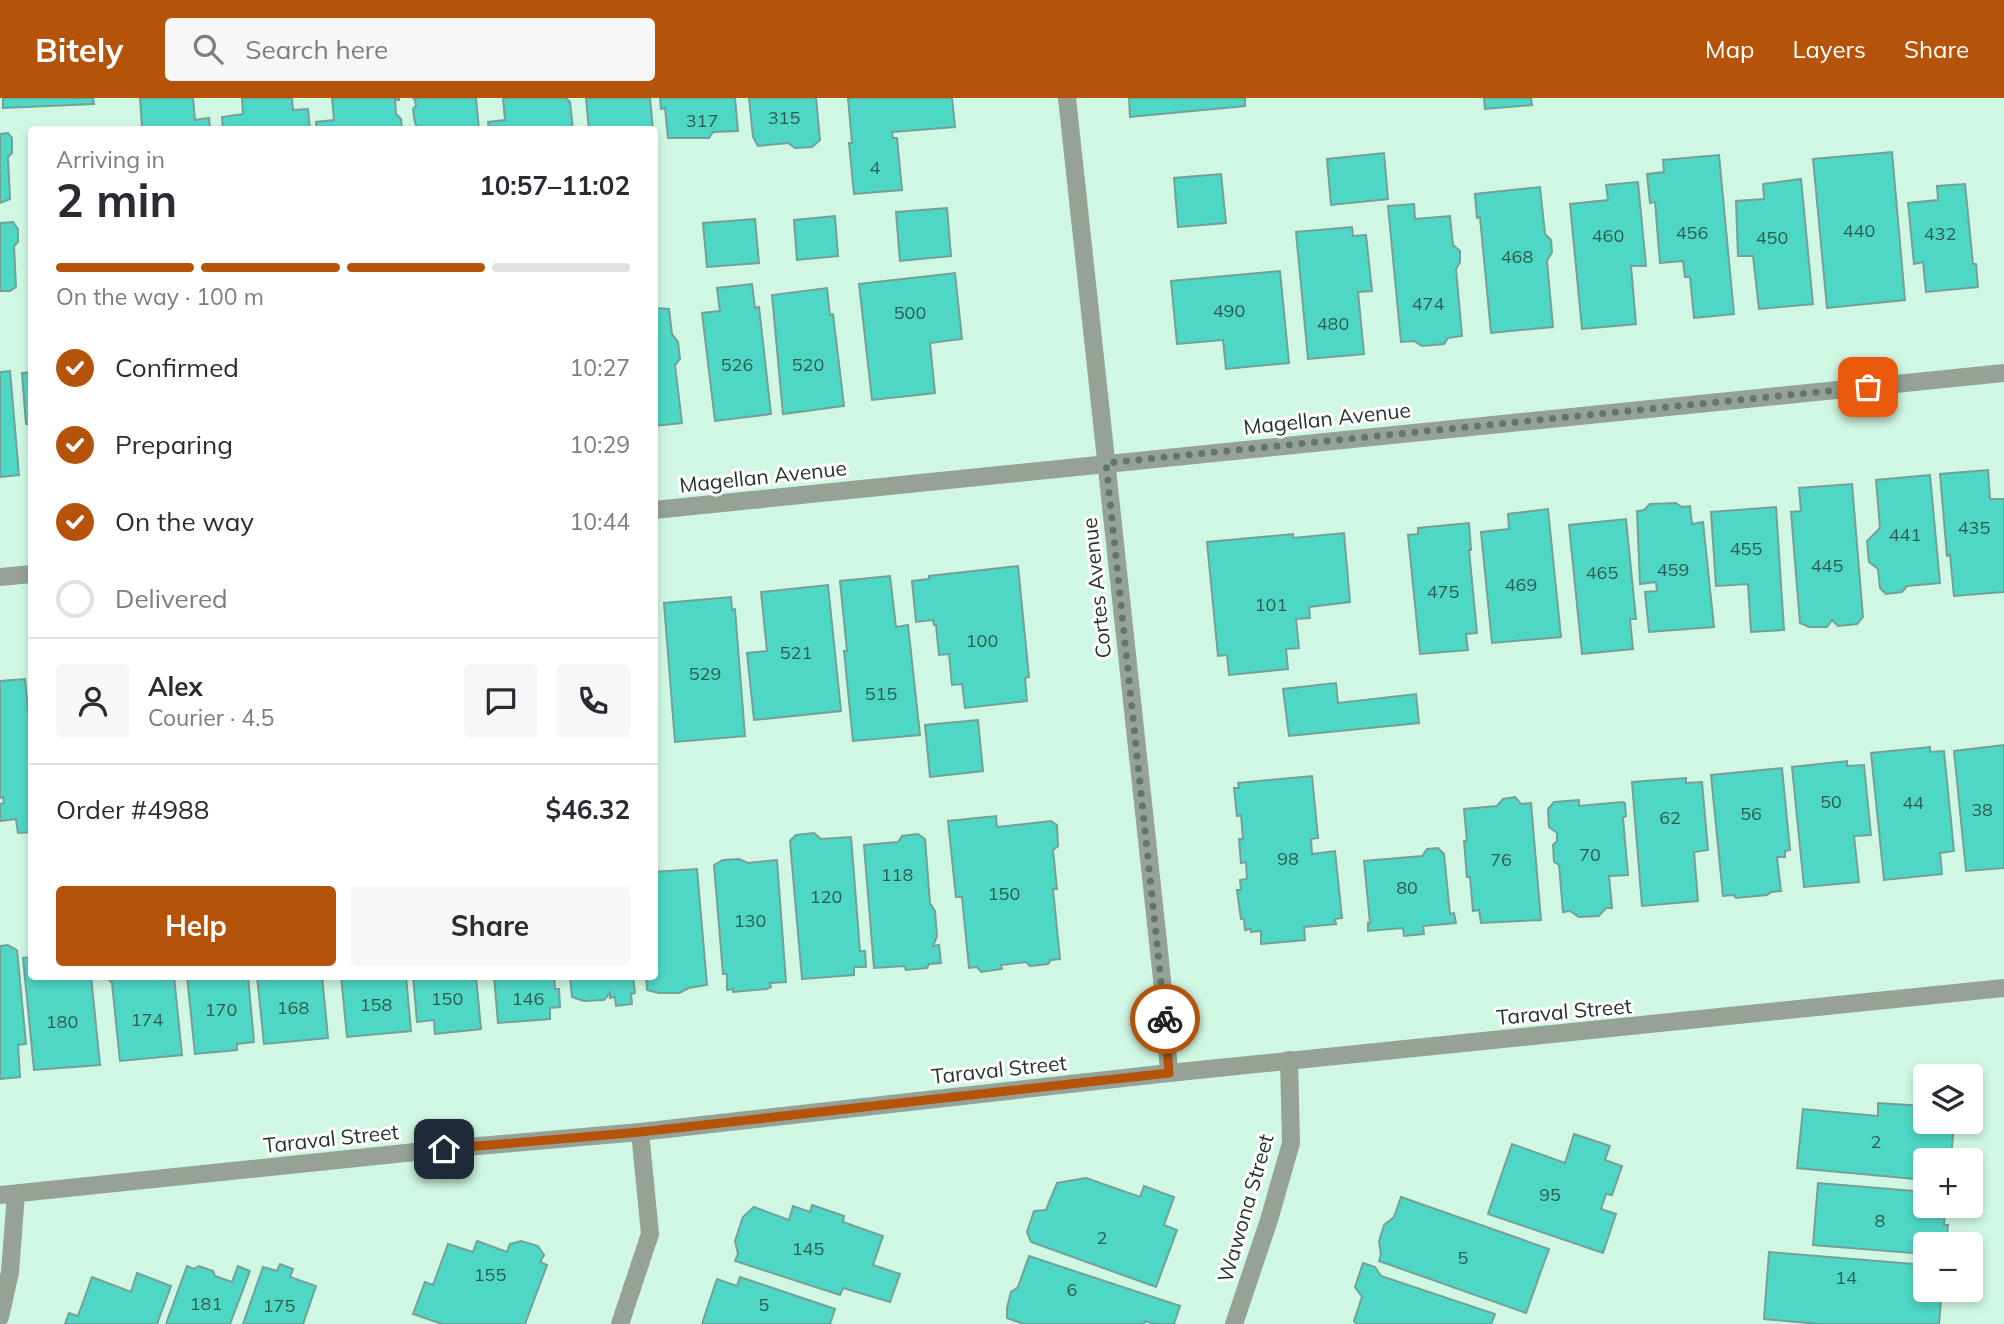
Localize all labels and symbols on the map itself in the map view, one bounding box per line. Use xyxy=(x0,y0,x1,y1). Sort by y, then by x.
house number: 315 xyxy=(768,106,800,129)
house number: 317 xyxy=(686,109,718,132)
house number: 4 xyxy=(870,156,881,179)
house number: 440 xyxy=(1843,219,1875,242)
house number: 456 xyxy=(1676,221,1708,244)
house number: 432 xyxy=(1924,222,1956,245)
house number: 460 xyxy=(1592,224,1624,247)
house number: 450 xyxy=(1756,226,1788,249)
house number: 468 xyxy=(1501,245,1533,268)
house number: 474 xyxy=(1412,292,1444,315)
house number: 490 xyxy=(1213,299,1245,322)
house number: 500 xyxy=(894,301,926,324)
house number: 480 xyxy=(1317,312,1349,335)
house number: 526 xyxy=(721,353,753,376)
house number: 520 xyxy=(792,353,824,376)
pin xyxy=(1838,357,1898,417)
street label: Magellan Avenue xyxy=(1242,396,1412,440)
street label: Magellan Avenue xyxy=(678,454,848,498)
street label: Cortes Avenue xyxy=(1076,516,1116,660)
house number: 435 xyxy=(1958,516,1990,539)
house number: 441 xyxy=(1889,523,1921,546)
house number: 455 xyxy=(1730,537,1762,560)
house number: 445 xyxy=(1811,554,1843,577)
house number: 459 xyxy=(1657,558,1689,581)
house number: 465 xyxy=(1586,561,1618,584)
house number: 469 xyxy=(1505,573,1537,596)
house number: 475 xyxy=(1427,580,1459,603)
house number: 101 xyxy=(1255,593,1287,616)
house number: 100 xyxy=(966,629,998,652)
house number: 521 xyxy=(780,641,812,664)
house number: 529 xyxy=(689,662,721,685)
house number: 515 xyxy=(865,682,897,705)
house number: 50 xyxy=(1820,790,1842,813)
house number: 44 xyxy=(1902,791,1924,814)
house number: 38 xyxy=(1971,798,1993,821)
house number: 56 xyxy=(1740,802,1762,825)
house number: 62 xyxy=(1659,806,1681,829)
house number: 70 xyxy=(1579,843,1601,866)
house number: 98 xyxy=(1277,847,1299,870)
house number: 76 xyxy=(1490,848,1512,871)
house number: 118 xyxy=(881,863,913,886)
house number: 80 xyxy=(1396,876,1418,899)
house number: 150 xyxy=(988,882,1020,905)
house number: 120 xyxy=(810,885,842,908)
house number: 130 xyxy=(734,909,766,932)
courier xyxy=(1130,984,1200,1054)
house number: 150 xyxy=(431,987,463,1010)
house number: 146 xyxy=(512,987,544,1010)
street label: Taraval Street xyxy=(1495,992,1633,1030)
house number: 158 xyxy=(360,993,392,1016)
house number: 168 xyxy=(277,996,309,1019)
house number: 170 xyxy=(205,998,237,1021)
house number: 174 xyxy=(131,1008,163,1031)
house number: 180 xyxy=(46,1010,78,1033)
street label: Taraval Street xyxy=(930,1049,1068,1089)
street label: Taraval Street xyxy=(262,1118,400,1158)
pin xyxy=(414,1119,474,1179)
house number: 2 xyxy=(1871,1130,1881,1153)
street label: Wawona Street xyxy=(1211,1131,1279,1285)
house number: 95 xyxy=(1539,1183,1561,1206)
house number: 8 xyxy=(1875,1209,1885,1232)
house number: 2 xyxy=(1097,1226,1107,1249)
house number: 145 xyxy=(792,1237,824,1260)
house number: 5 xyxy=(1458,1246,1469,1269)
house number: 155 xyxy=(474,1263,506,1286)
house number: 14 xyxy=(1835,1266,1857,1289)
house number: 6 xyxy=(1067,1278,1077,1301)
house number: 181 xyxy=(190,1292,222,1315)
house number: 5 xyxy=(759,1293,770,1316)
house number: 175 xyxy=(263,1294,295,1317)

